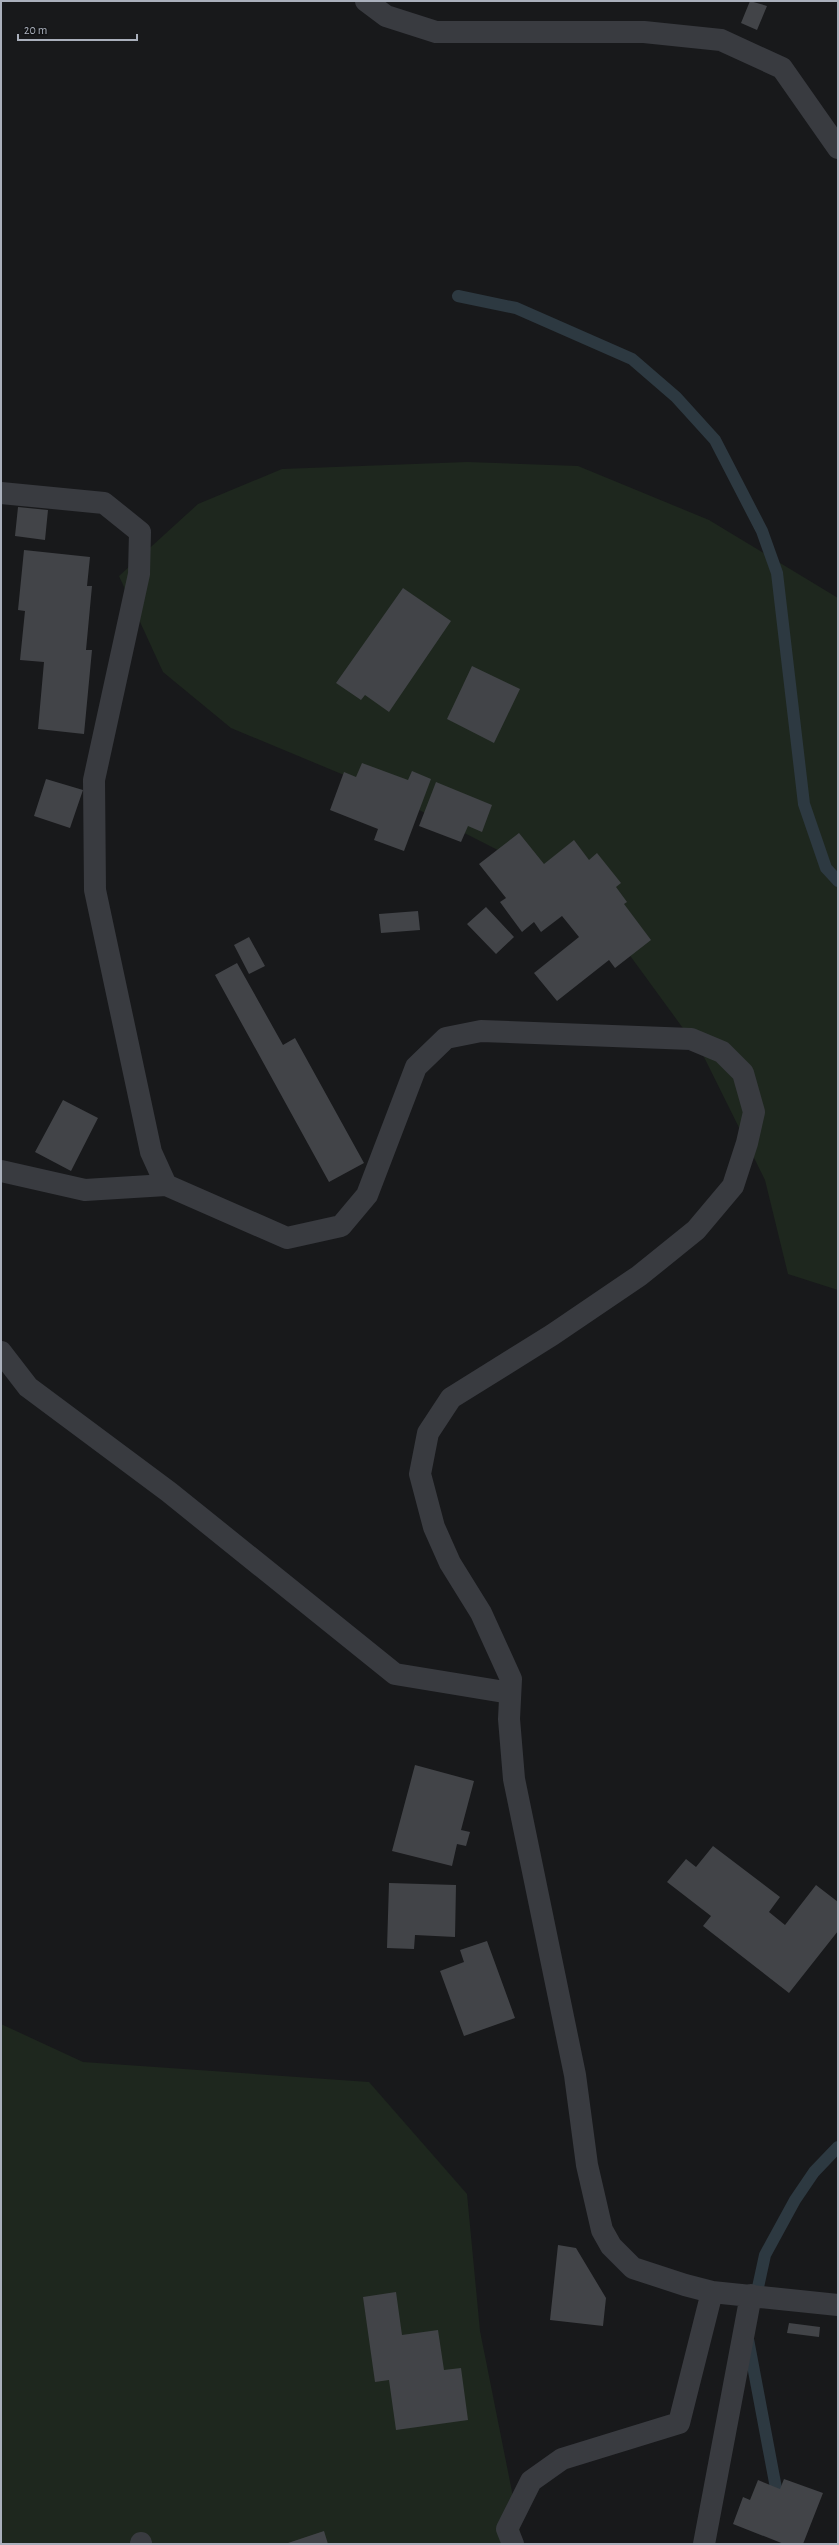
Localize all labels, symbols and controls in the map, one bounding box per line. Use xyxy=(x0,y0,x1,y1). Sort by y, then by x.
scale bar xyxy=(18,16,137,42)
text: 20 m xyxy=(24,24,47,36)

